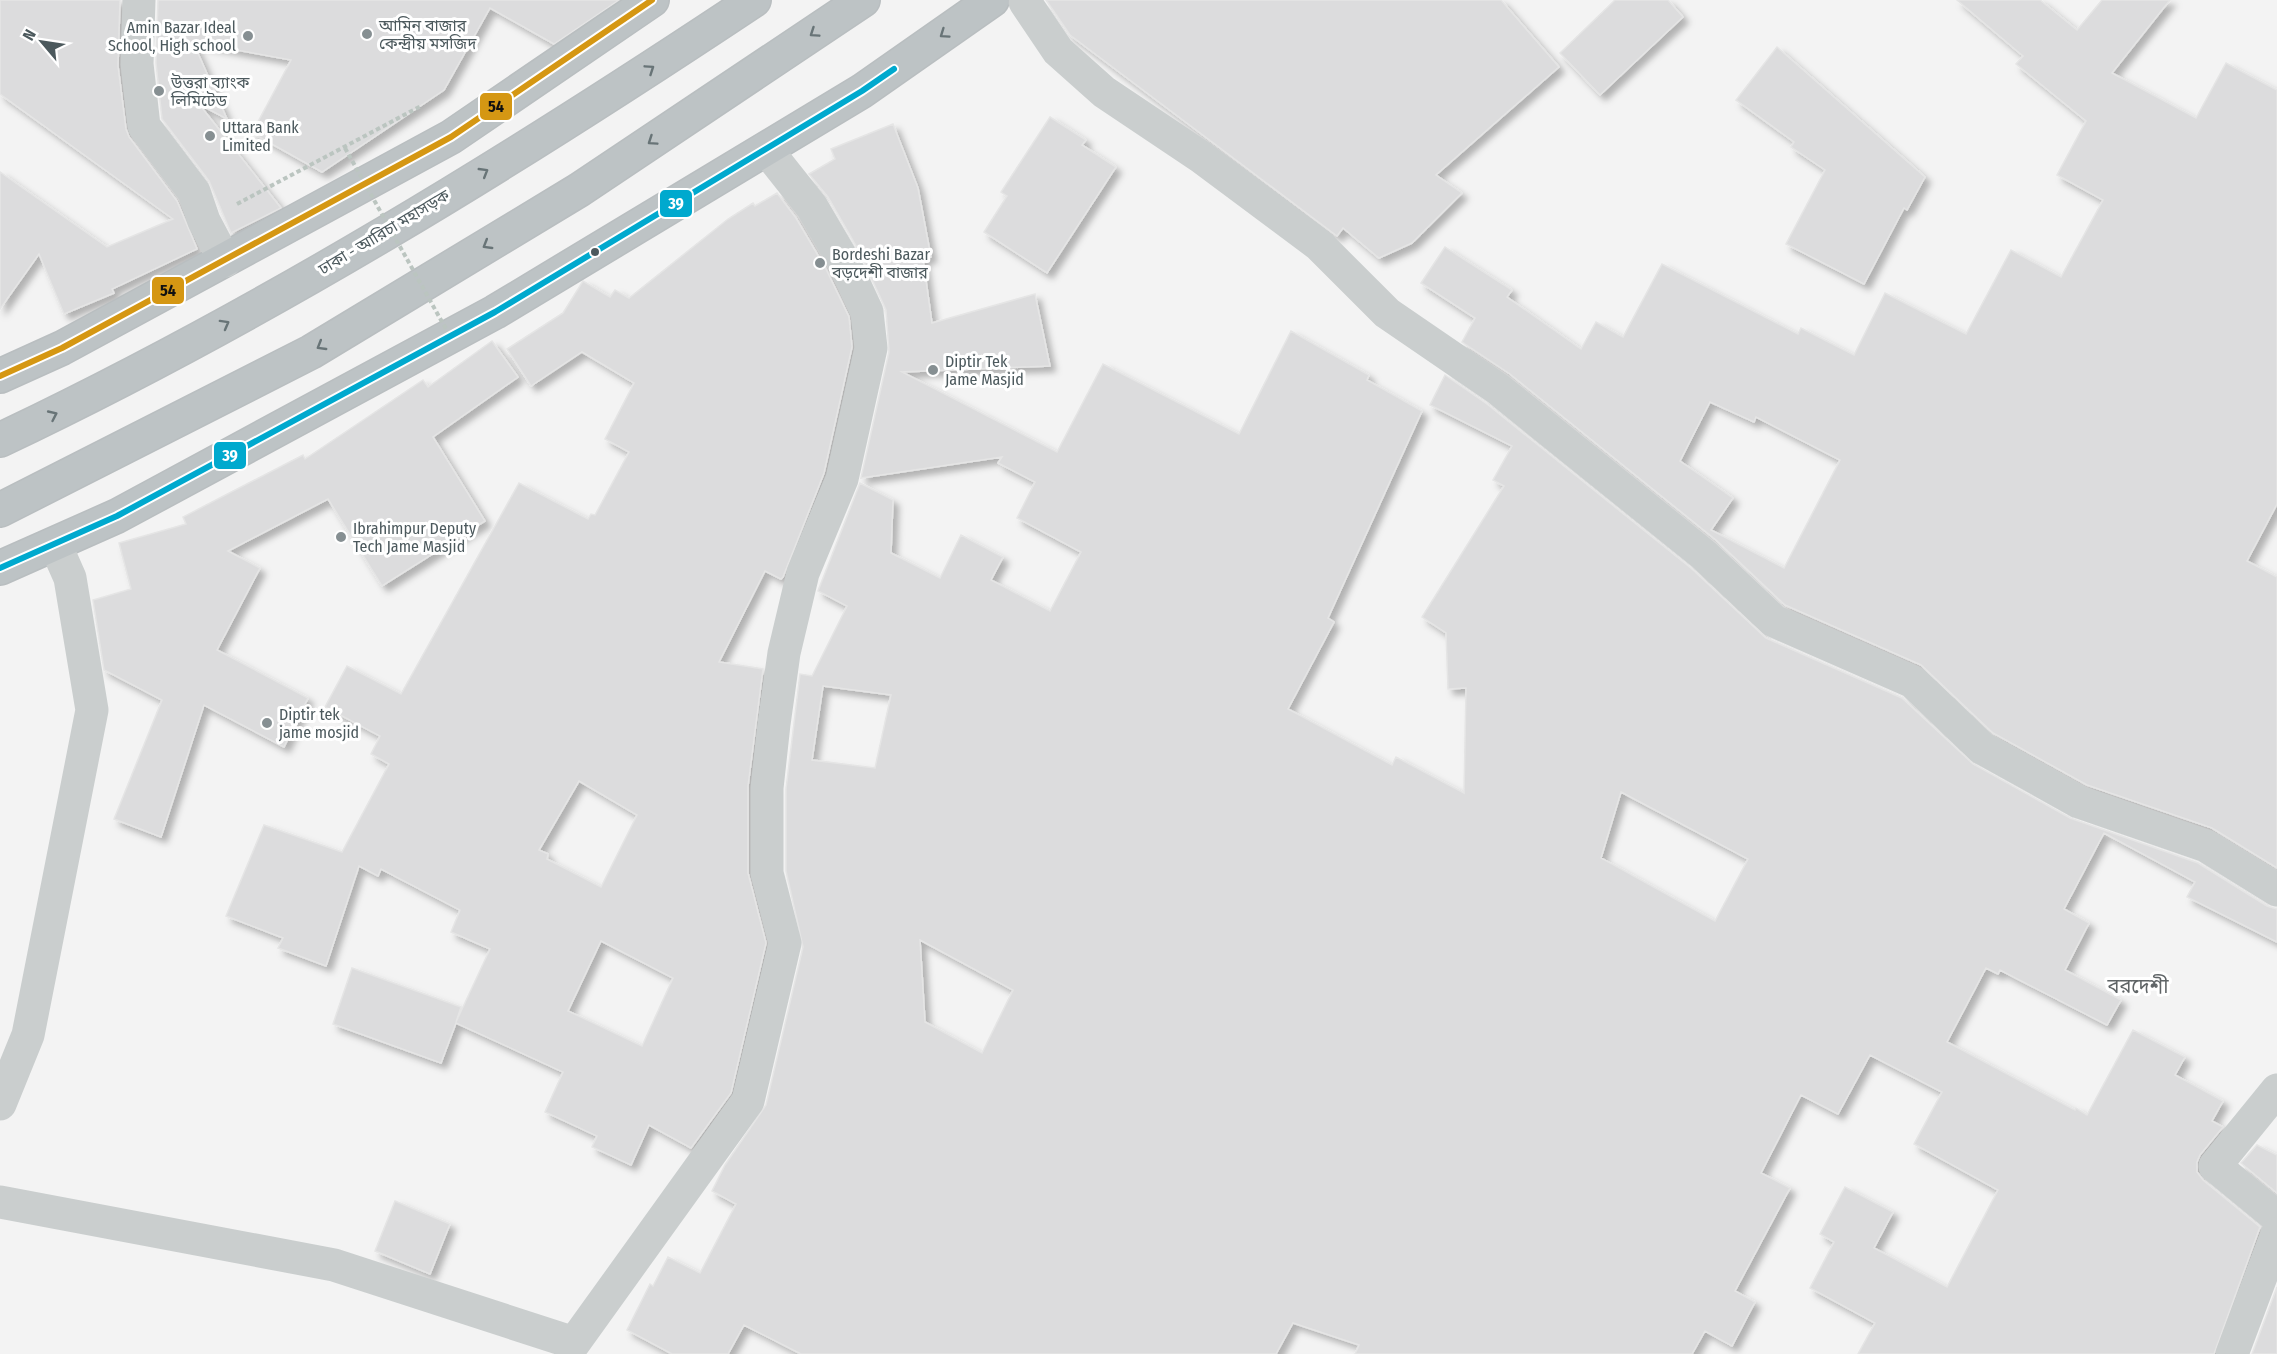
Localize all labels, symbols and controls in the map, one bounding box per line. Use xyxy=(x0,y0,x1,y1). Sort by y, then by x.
north arrow xyxy=(12,12,72,72)
place label: আমিন বাজার কেন্দ্রীয় মসজিদ xyxy=(378,16,477,53)
place label: Amin Bazar Ideal School, High school xyxy=(108,18,236,55)
one-way arrow xyxy=(810,25,820,37)
text: N xyxy=(19,26,40,44)
marker: আমিন বাজার কেন্দ্রীয় মসজিদ xyxy=(360,27,374,41)
one-way arrow xyxy=(939,27,950,38)
marker: Amin Bazar Ideal School, High school xyxy=(241,29,255,43)
one-way arrow xyxy=(643,66,654,77)
place label: উত্তরা ব্যাংক লিমিটেড xyxy=(170,73,250,110)
marker: উত্তরা ব্যাংক লিমিটেড xyxy=(152,84,166,98)
line badge: 54 xyxy=(479,92,513,121)
text: 54 xyxy=(488,97,504,116)
place label: Uttara Bank Limited xyxy=(222,118,299,155)
marker: Uttara Bank Limited xyxy=(203,129,217,143)
one-way arrow xyxy=(648,134,659,145)
one-way arrow xyxy=(478,168,488,179)
street label: ঢাকা - আরিচা মহাসড়ক xyxy=(314,185,454,279)
line badge: 39 xyxy=(659,189,693,218)
text: 39 xyxy=(667,194,684,213)
one-way arrow xyxy=(483,238,493,250)
place label: Bordeshi Bazar বড়দেশী বাজার xyxy=(831,245,930,282)
unlabelled marker xyxy=(589,246,601,258)
marker: Bordeshi Bazar বড়দেশী বাজার xyxy=(813,256,827,270)
line badge: 54 xyxy=(151,276,185,305)
text: 54 xyxy=(160,281,176,300)
one-way arrow xyxy=(219,320,230,331)
one-way arrow xyxy=(316,339,327,350)
place label: Diptir Tek Jame Masjid xyxy=(945,352,1024,389)
marker: Diptir Tek Jame Masjid xyxy=(926,363,940,377)
one-way arrow xyxy=(46,410,57,422)
line badge: 39 xyxy=(213,441,247,470)
text: 39 xyxy=(221,446,238,465)
place label: Ibrahimpur Deputy Tech Jame Masjid xyxy=(353,519,477,556)
marker: Ibrahimpur Deputy Tech Jame Masjid xyxy=(334,530,348,544)
place label: Diptir tek jame mosjid xyxy=(278,705,359,742)
marker: Diptir tek jame mosjid xyxy=(260,716,274,730)
district label: বরদেশী xyxy=(2106,974,2169,998)

